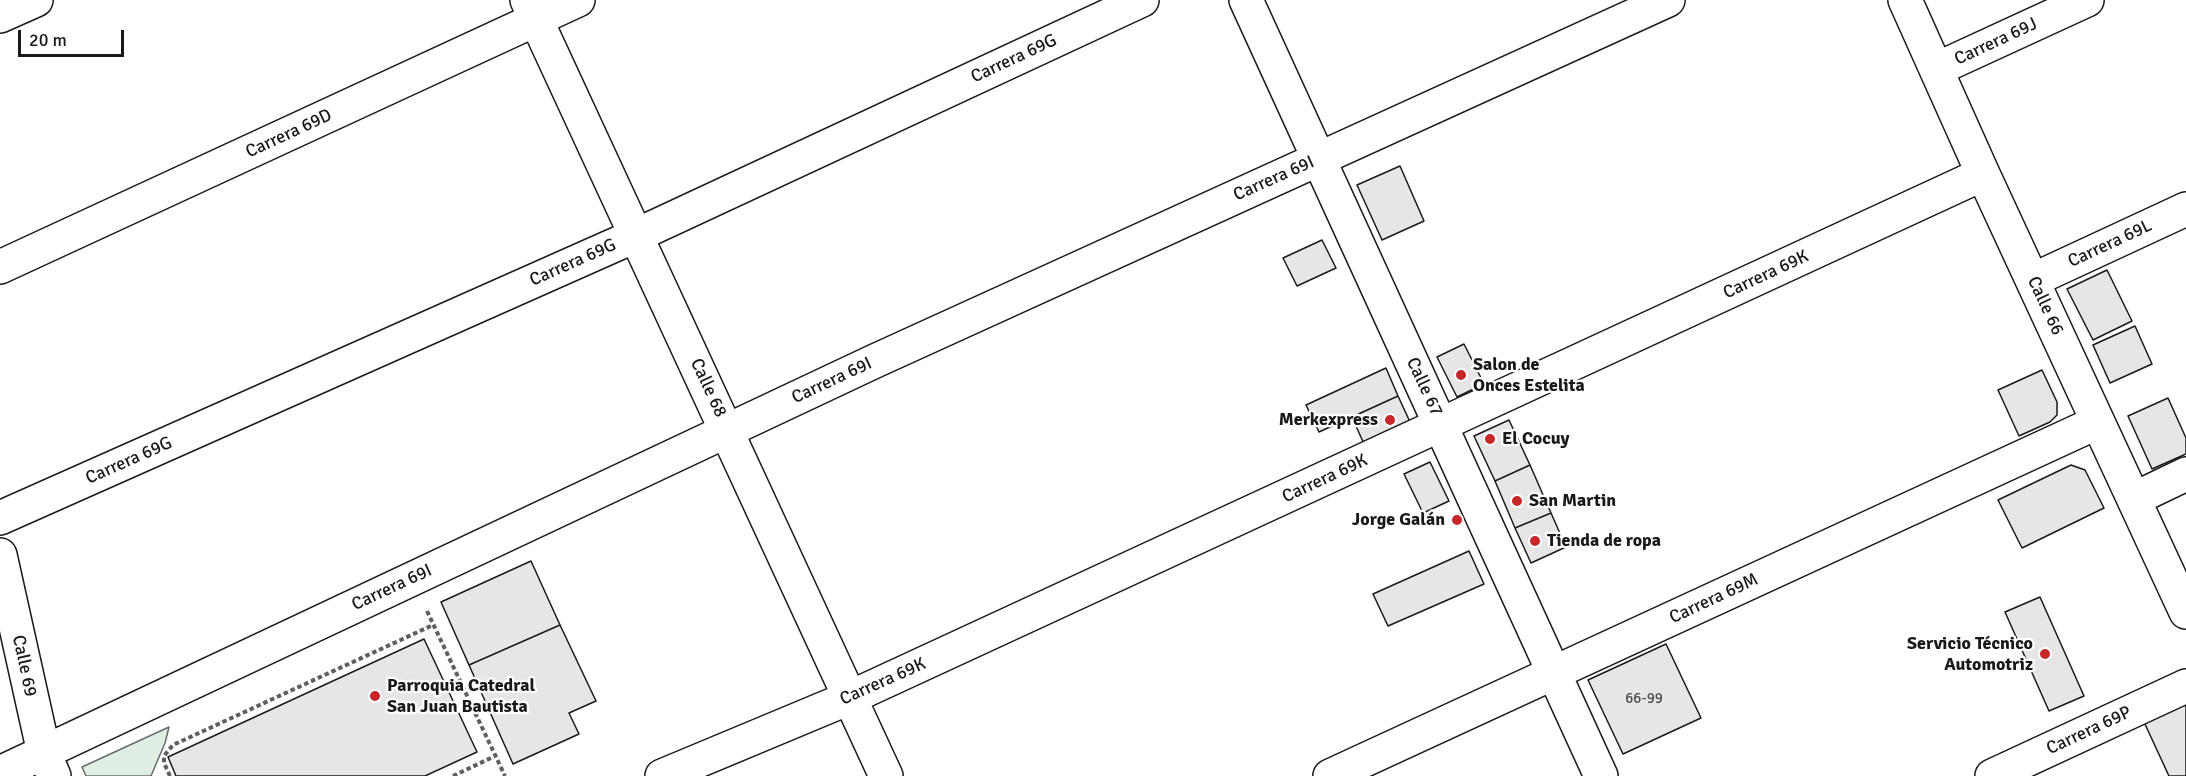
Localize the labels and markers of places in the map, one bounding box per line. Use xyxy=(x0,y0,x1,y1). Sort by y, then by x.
place label: Salon de Onces Estelita xyxy=(1473,354,1585,397)
marker: Salon de Onces Estelita xyxy=(1454,368,1468,382)
place label: Merkexpress xyxy=(1279,409,1378,431)
marker: Merkexpress xyxy=(1383,413,1397,427)
place label: El Cocuy xyxy=(1502,428,1570,450)
marker: El Cocuy xyxy=(1483,432,1497,446)
place label: San Martin xyxy=(1529,490,1616,512)
marker: San Martin xyxy=(1510,494,1524,508)
place label: Jorge Galán xyxy=(1352,509,1445,531)
marker: Jorge Galán xyxy=(1450,513,1464,527)
place label: Tienda de ropa xyxy=(1547,530,1661,552)
marker: Tienda de ropa xyxy=(1528,534,1542,548)
place label: Servicio Técnico Automotriz xyxy=(1907,633,2033,676)
marker: Servicio Técnico Automotriz xyxy=(2038,647,2052,661)
place label: Parroquia Catedral San Juan Bautista xyxy=(387,675,535,718)
marker: Parroquia Catedral San Juan Bautista xyxy=(368,689,382,703)

